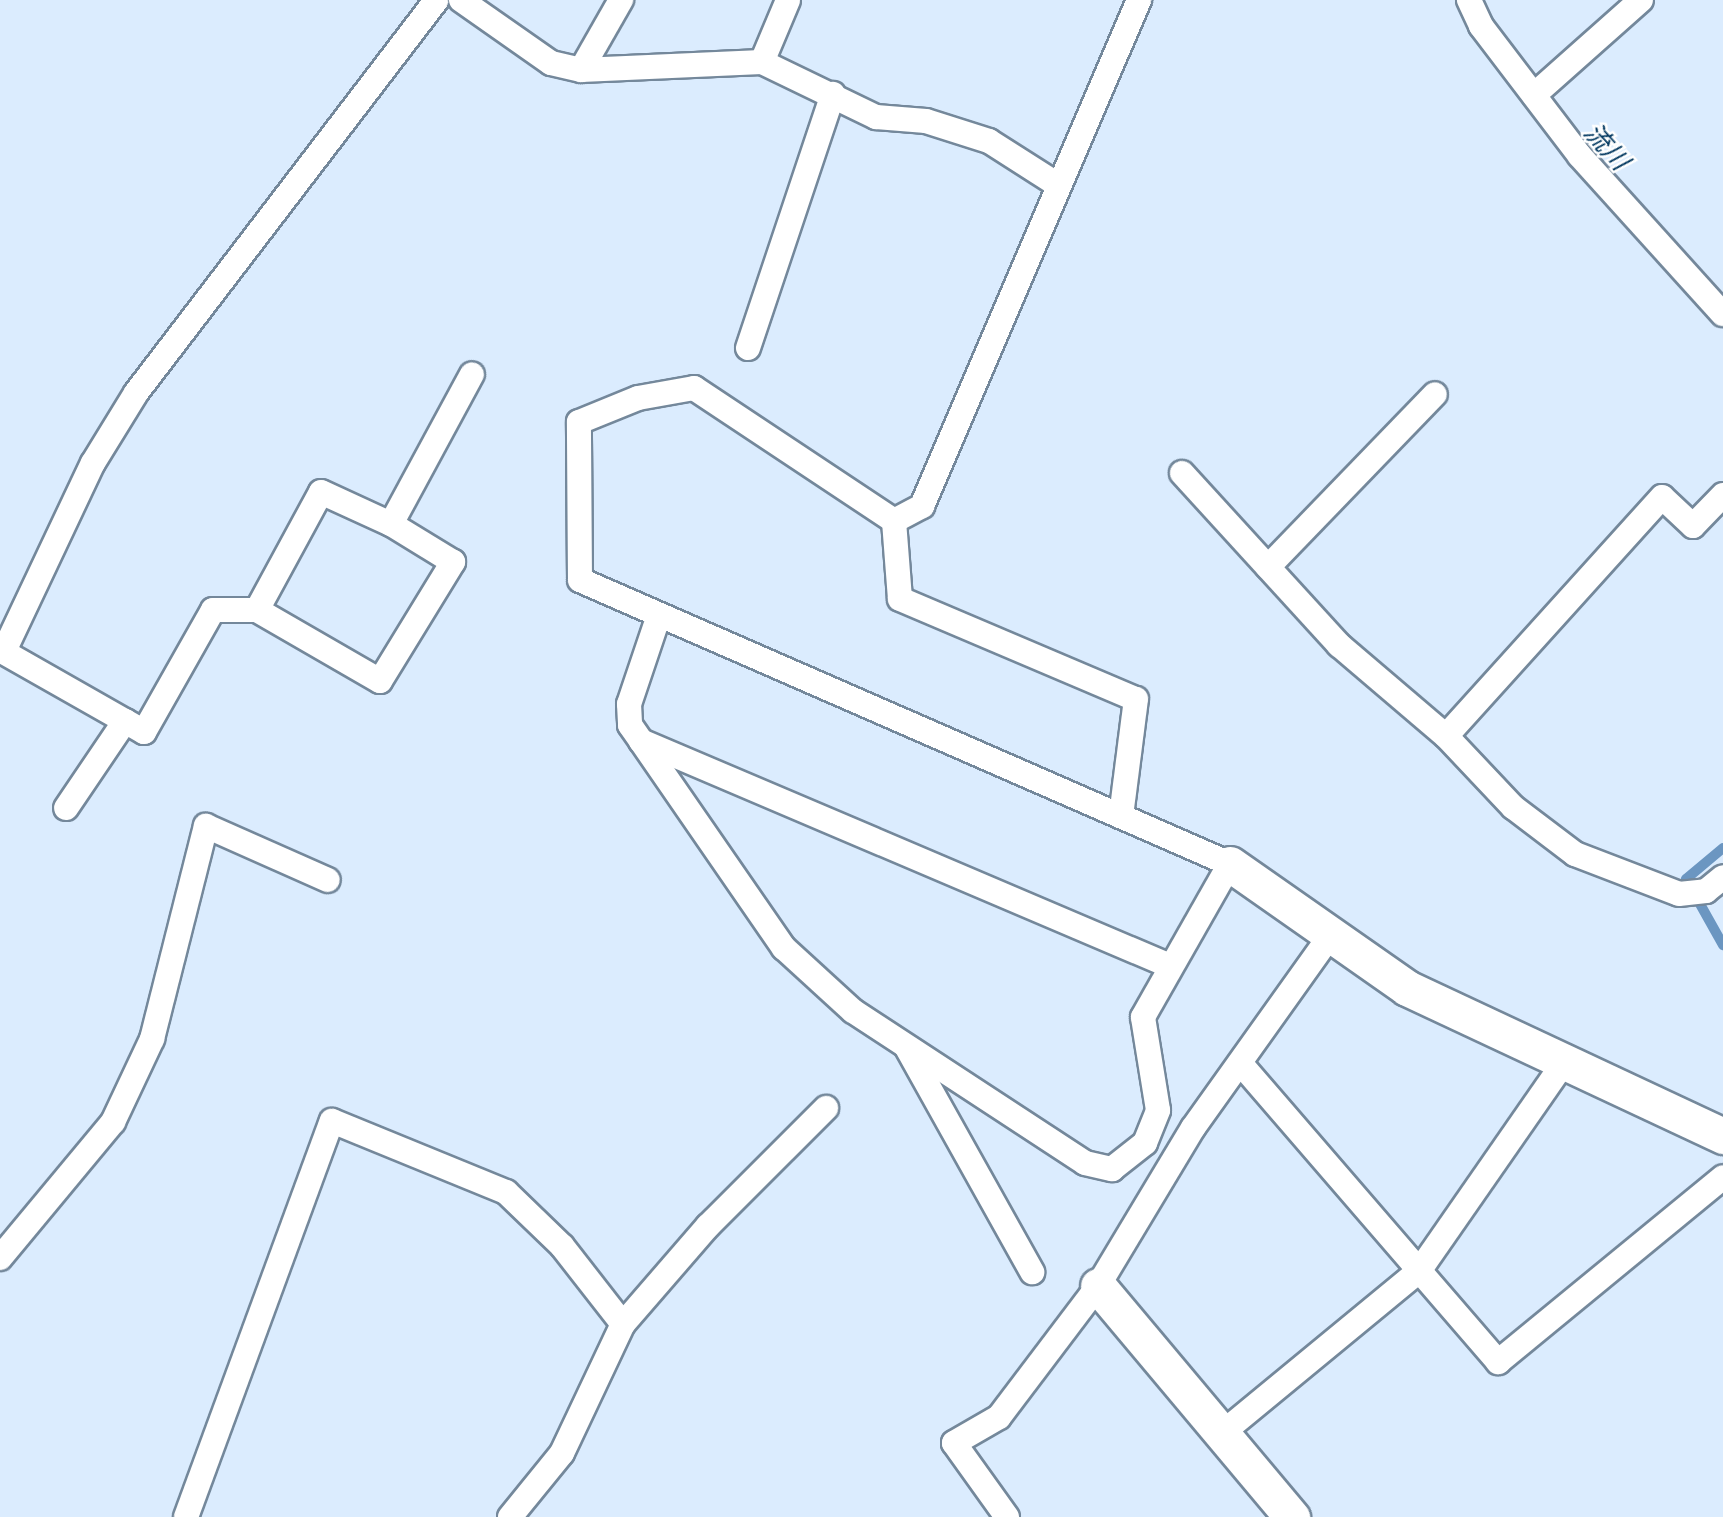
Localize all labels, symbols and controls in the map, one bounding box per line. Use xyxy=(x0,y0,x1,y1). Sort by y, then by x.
water label: 流川 xyxy=(1577,117,1635,177)

